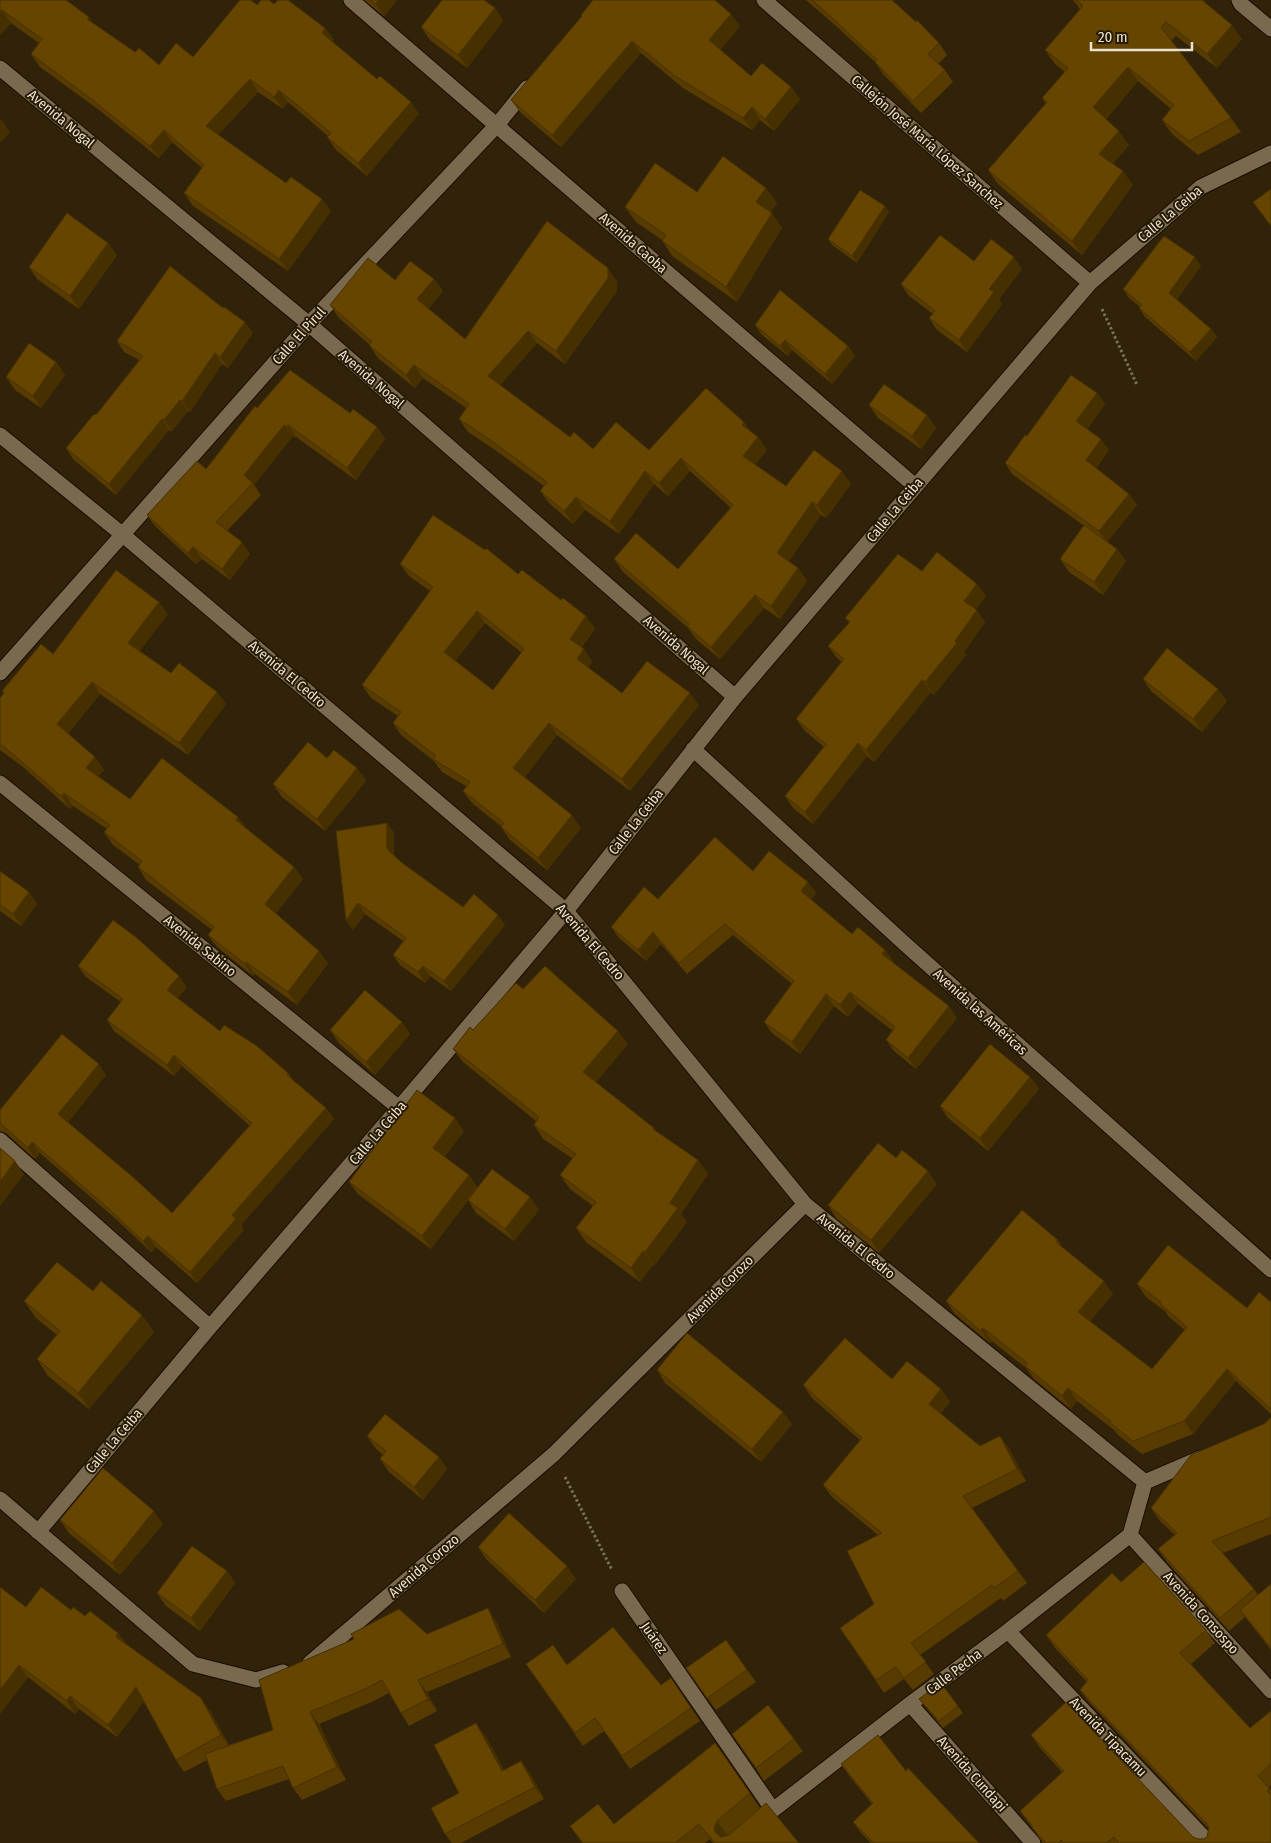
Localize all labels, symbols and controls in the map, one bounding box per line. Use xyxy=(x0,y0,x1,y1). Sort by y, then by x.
scale bar xyxy=(1091,20,1192,52)
text: 20 m xyxy=(1098,28,1128,46)
street label: Callejón José María López Sanchez xyxy=(848,71,1007,213)
street label: Avenida Nogal xyxy=(24,86,98,152)
street label: Calle La Ceiba xyxy=(1134,182,1206,246)
street label: Avenida Caoba xyxy=(596,209,671,277)
street label: Calle El Pirul xyxy=(269,304,329,368)
street label: Avenida Nogal xyxy=(335,346,408,412)
street label: Calle La Ceiba xyxy=(863,474,927,546)
street label: Avenida Nogal xyxy=(640,612,713,678)
street label: Avenida El Cedro xyxy=(245,637,329,711)
street label: Calle La Ceiba xyxy=(605,786,667,858)
street label: Avenida El Cedro xyxy=(552,900,628,984)
street label: Avenida Sabino xyxy=(160,912,240,980)
street label: Avenida las Américas xyxy=(929,965,1031,1059)
street label: Calle La Ceiba xyxy=(346,1098,410,1168)
street label: Avenida El Cedro xyxy=(814,1209,898,1283)
street label: Avenida Corozo xyxy=(683,1252,757,1326)
street label: Calle La Ceiba xyxy=(82,1405,146,1477)
street label: Avenida Corozo xyxy=(385,1531,463,1601)
street label: Avenida Consospo xyxy=(1160,1568,1242,1658)
street label: Juárez xyxy=(637,1619,671,1658)
street label: Calle Pecha xyxy=(923,1645,985,1698)
street label: Avenida Tipacamu xyxy=(1066,1694,1150,1780)
street label: Avenida Cundapi xyxy=(934,1733,1010,1815)

